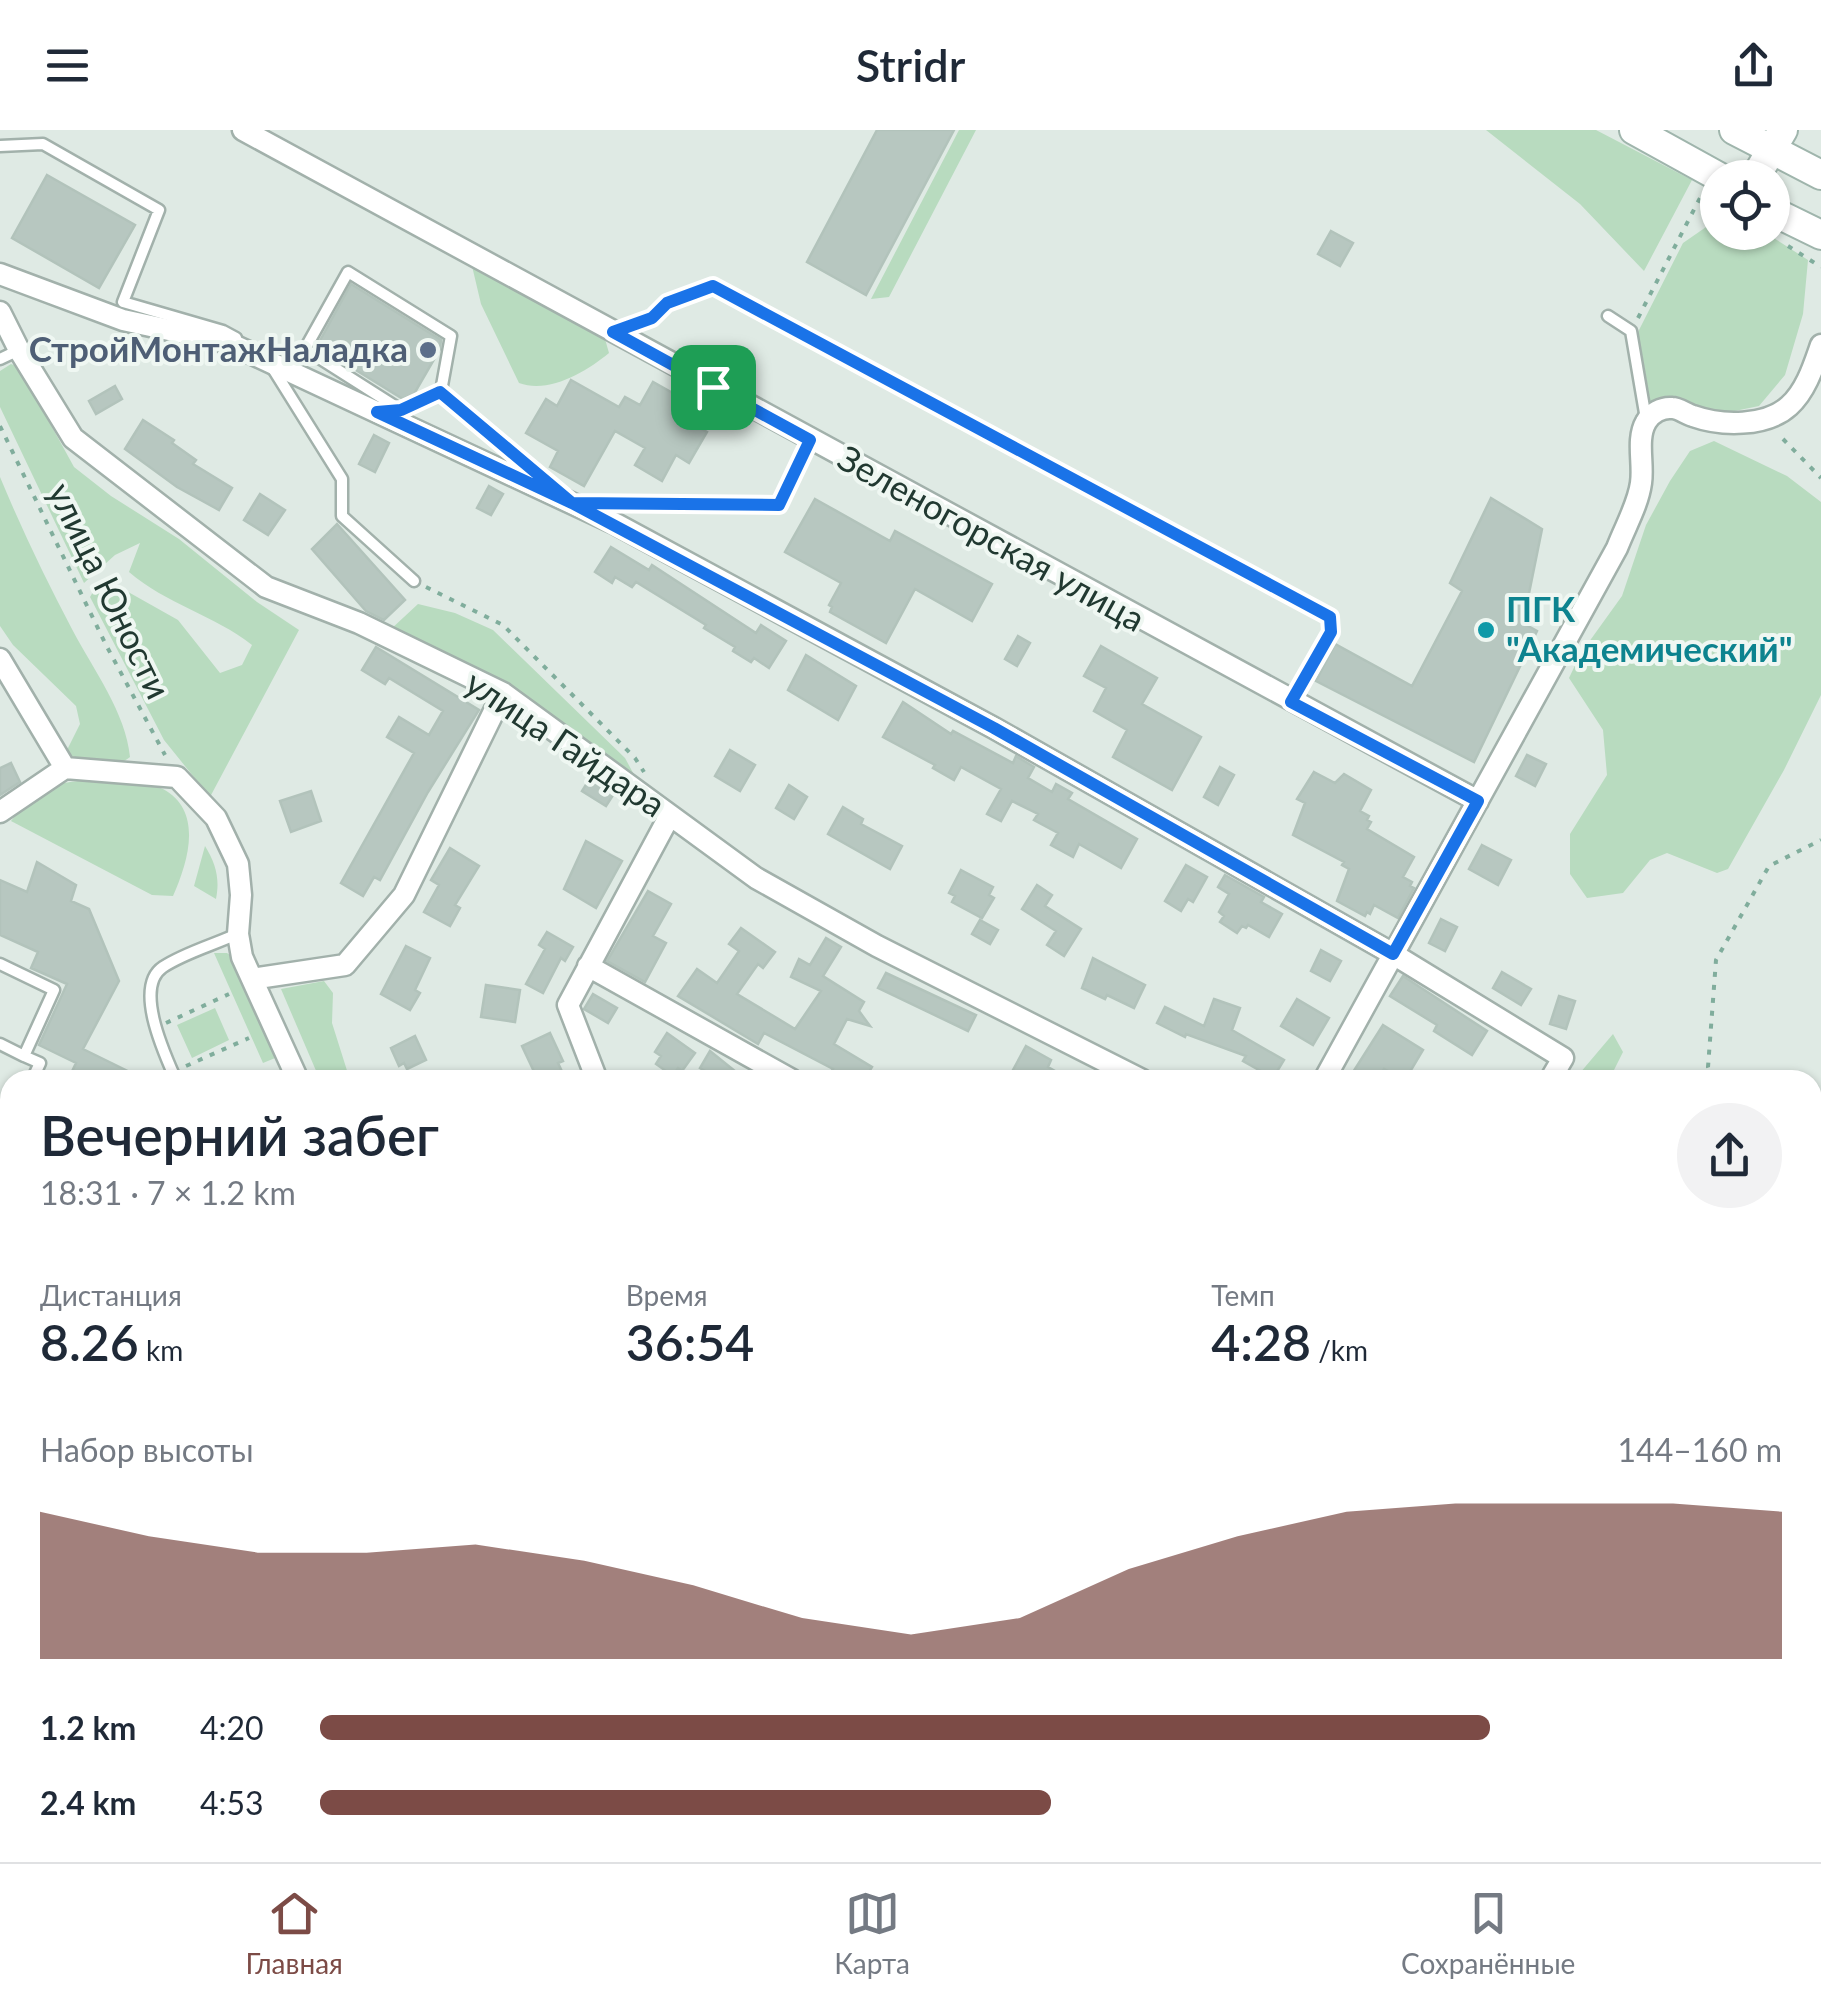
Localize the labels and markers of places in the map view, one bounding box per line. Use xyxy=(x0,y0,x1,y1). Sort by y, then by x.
place label: СтройМонтажНаладка xyxy=(29,327,408,369)
marker: СтройМонтажНаладка xyxy=(417,339,439,361)
pin xyxy=(671,345,756,430)
place label: ПГК "Академический" xyxy=(1506,587,1792,669)
marker: ПГК "Академический" xyxy=(1475,619,1497,641)

